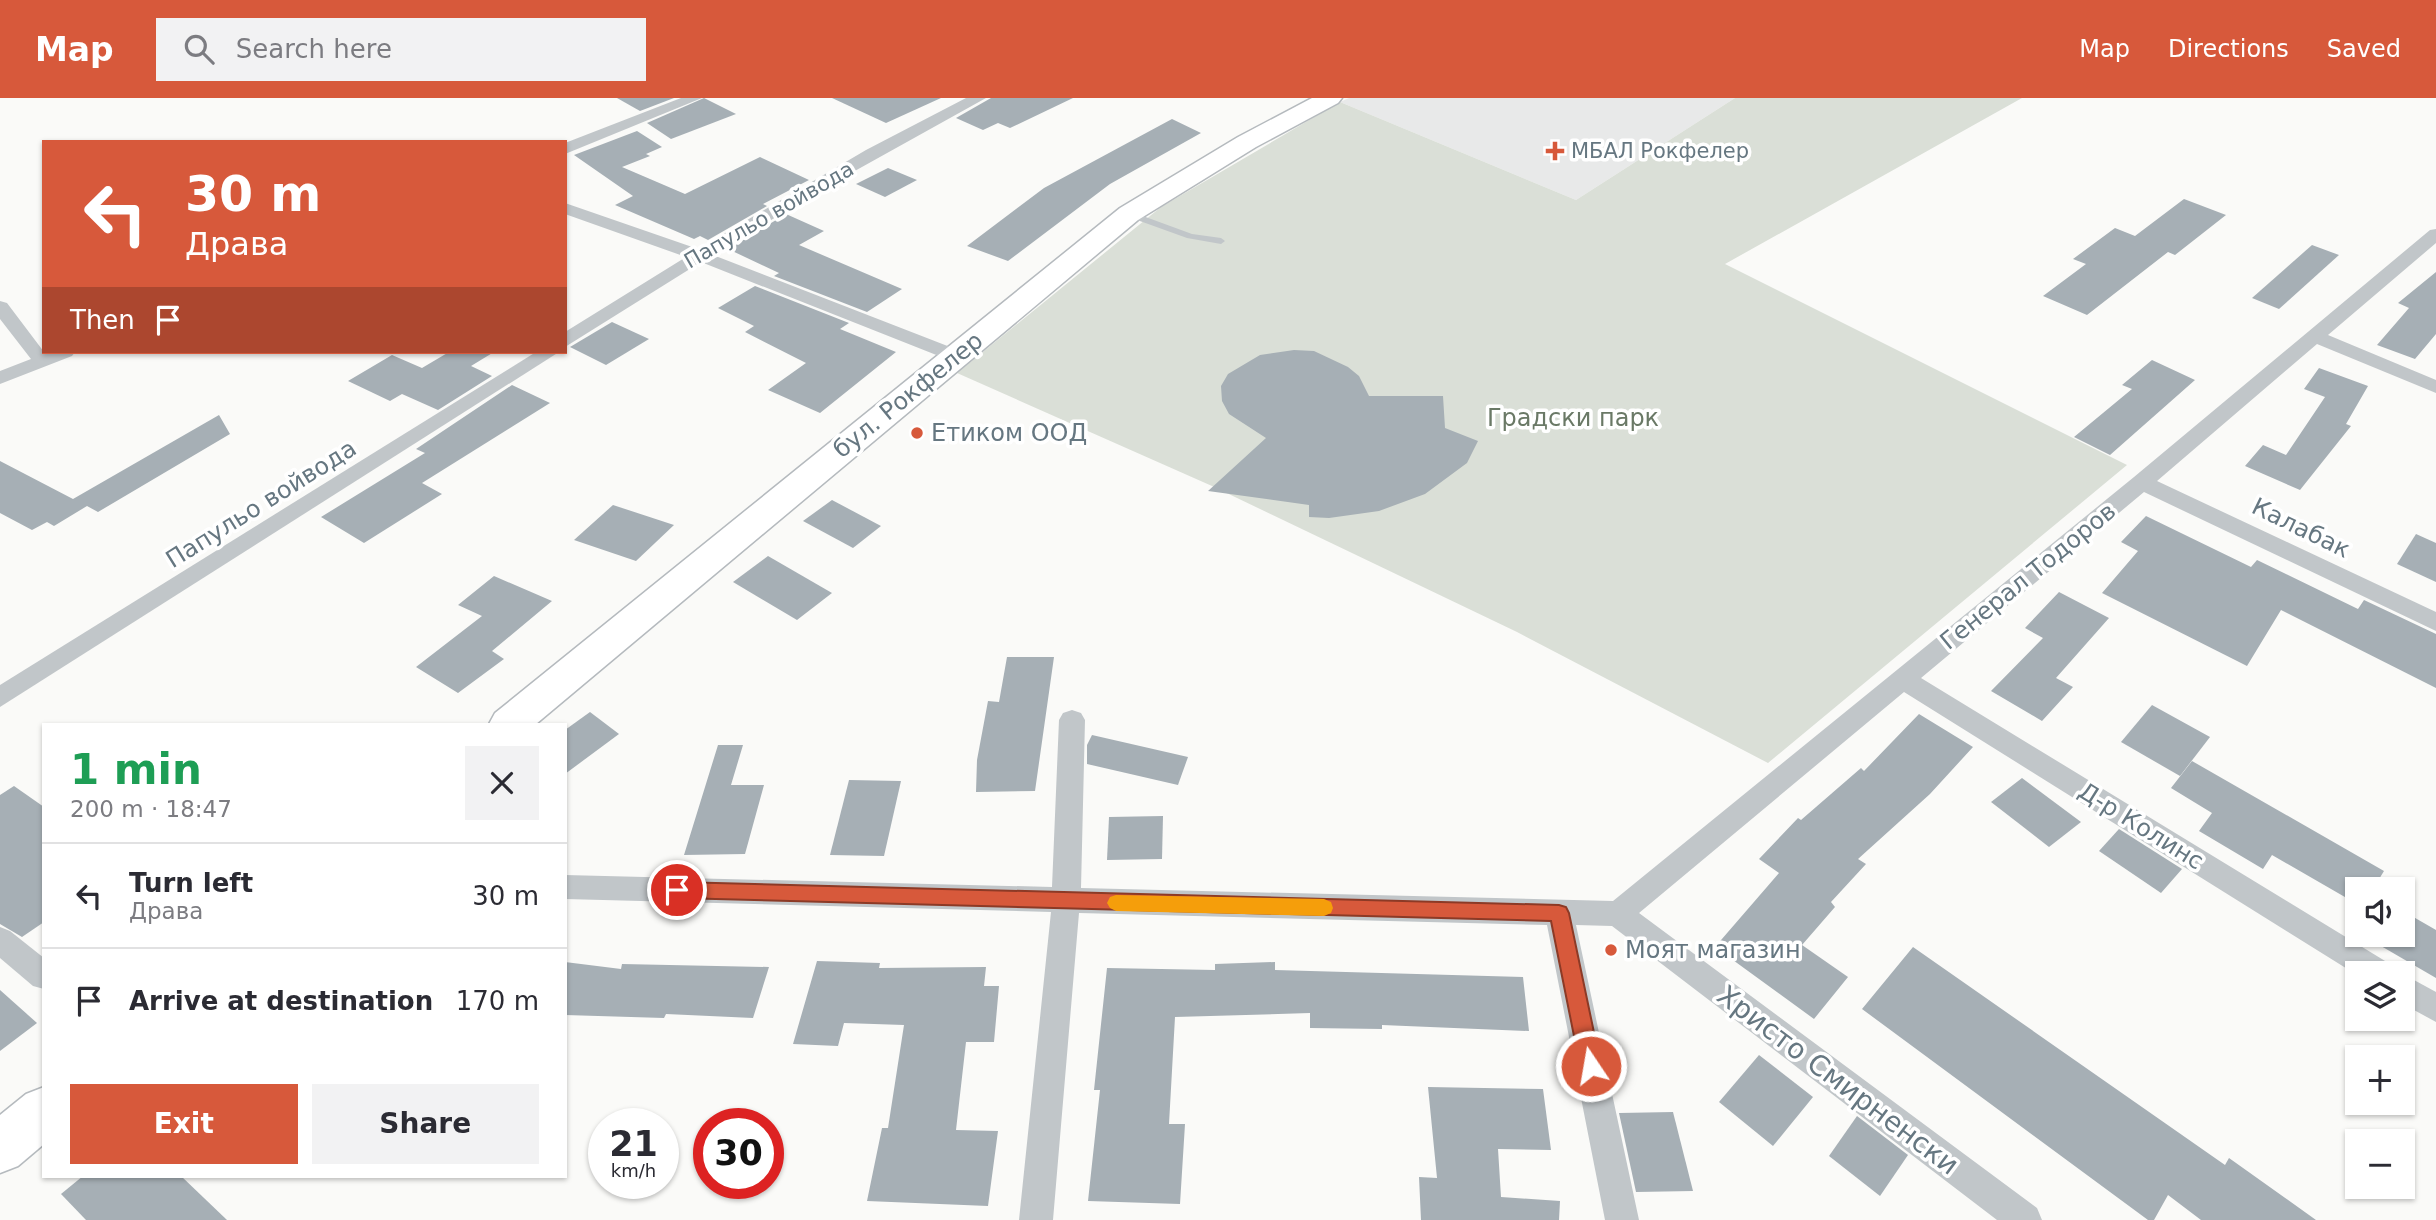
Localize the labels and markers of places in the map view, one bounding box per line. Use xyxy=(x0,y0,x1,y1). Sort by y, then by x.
place label: МБАЛ Рокфелер xyxy=(1571,139,1749,163)
marker: МБАЛ Рокфелер xyxy=(1545,141,1565,161)
place label: Етиком ООД xyxy=(931,419,1087,447)
marker: Етиком ООД xyxy=(909,425,925,441)
pin xyxy=(647,860,707,920)
place label: Моят магазин xyxy=(1625,936,1801,964)
marker: Моят магазин xyxy=(1603,942,1619,958)

